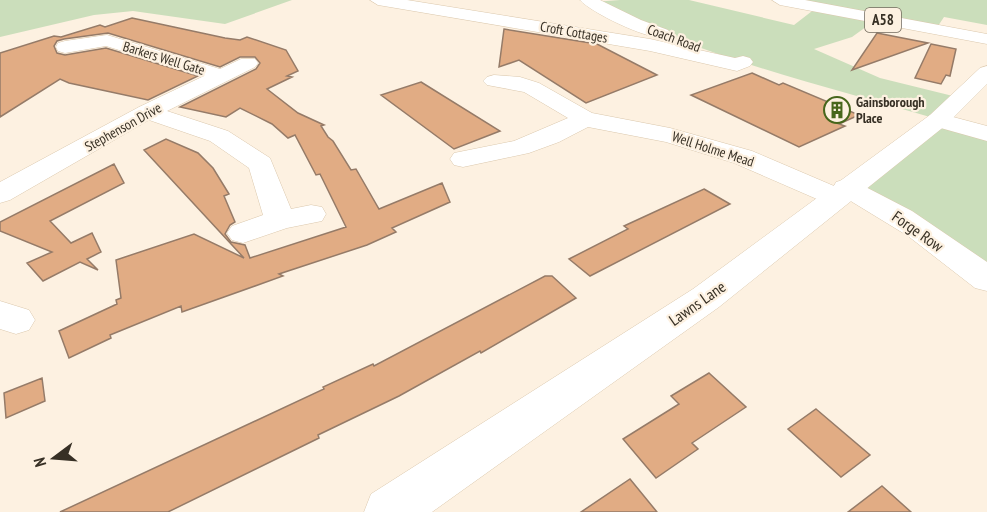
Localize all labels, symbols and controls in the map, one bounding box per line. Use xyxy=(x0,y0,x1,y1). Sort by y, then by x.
road number: A58 xyxy=(865,8,901,32)
street label: Croft Cottages xyxy=(539,17,609,47)
street label: Coach Road xyxy=(645,20,703,56)
street label: Barkers Well Gate xyxy=(121,37,207,79)
place label: Gainsborough Place xyxy=(856,93,925,127)
building icon: Gainsborough Place xyxy=(822,95,852,125)
street label: Stephenson Drive xyxy=(81,98,165,155)
street label: Well Holme Mead xyxy=(670,127,756,171)
street label: Forge Row xyxy=(888,206,948,256)
street label: Lawns Lane xyxy=(665,276,729,330)
north arrow xyxy=(24,428,84,488)
text: N xyxy=(29,455,50,469)

